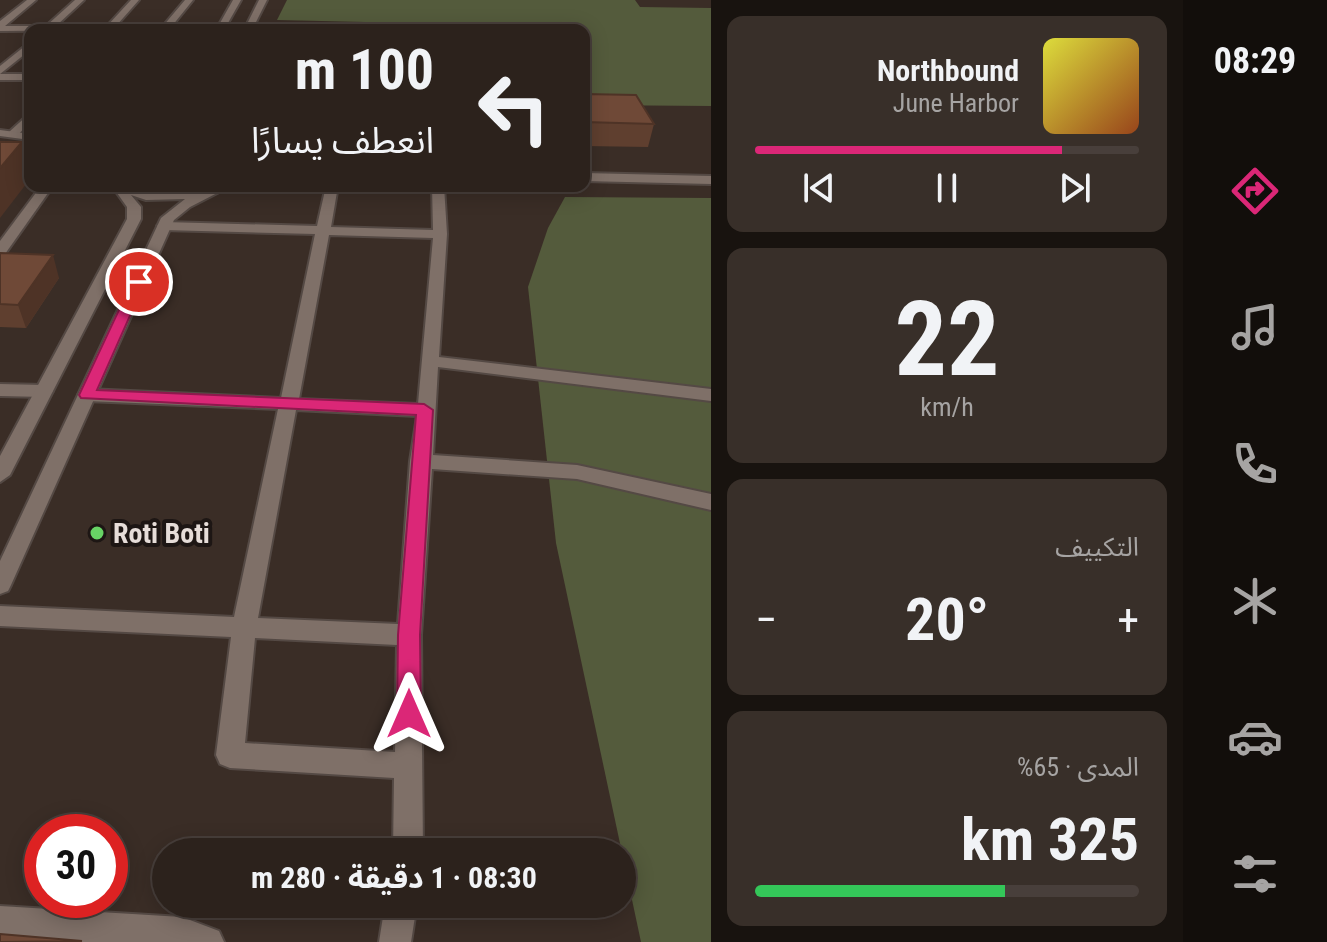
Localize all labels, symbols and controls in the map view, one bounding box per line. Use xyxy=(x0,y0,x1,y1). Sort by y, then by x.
text: 100 m xyxy=(295,37,434,103)
text: 08:29 xyxy=(1214,40,1296,82)
text: Northbound xyxy=(877,53,1019,88)
icon: left xyxy=(462,56,566,160)
text: June Harbor xyxy=(893,88,1019,118)
text: انعطف يسارًا xyxy=(251,120,434,162)
icon: directions xyxy=(1227,163,1283,219)
icon: previous xyxy=(797,166,841,210)
icon: pause xyxy=(925,166,969,210)
icon: next xyxy=(1053,166,1097,210)
pin xyxy=(105,248,173,316)
icon: arrive xyxy=(117,260,161,304)
text: 22 xyxy=(894,279,1000,400)
icon: music xyxy=(1227,299,1283,355)
text: km/h xyxy=(920,392,974,422)
icon: phone xyxy=(1227,436,1283,492)
place label: Roti Boti xyxy=(113,517,210,550)
marker: Roti Boti xyxy=(88,524,106,542)
text: التكييف xyxy=(1055,532,1139,562)
icon: climate xyxy=(1227,573,1283,629)
text: 20° xyxy=(905,584,989,655)
text: − xyxy=(755,594,777,646)
text: + xyxy=(1117,594,1139,646)
position arrow xyxy=(367,672,451,756)
icon: car xyxy=(1227,709,1283,765)
text: المدى · 65% xyxy=(1017,752,1139,782)
text: 325 km xyxy=(961,804,1139,875)
speed limit sign: 30 xyxy=(24,814,128,918)
icon: filters xyxy=(1227,846,1283,902)
text: 08:30 · 1 دقيقة · 280 m xyxy=(251,860,537,895)

